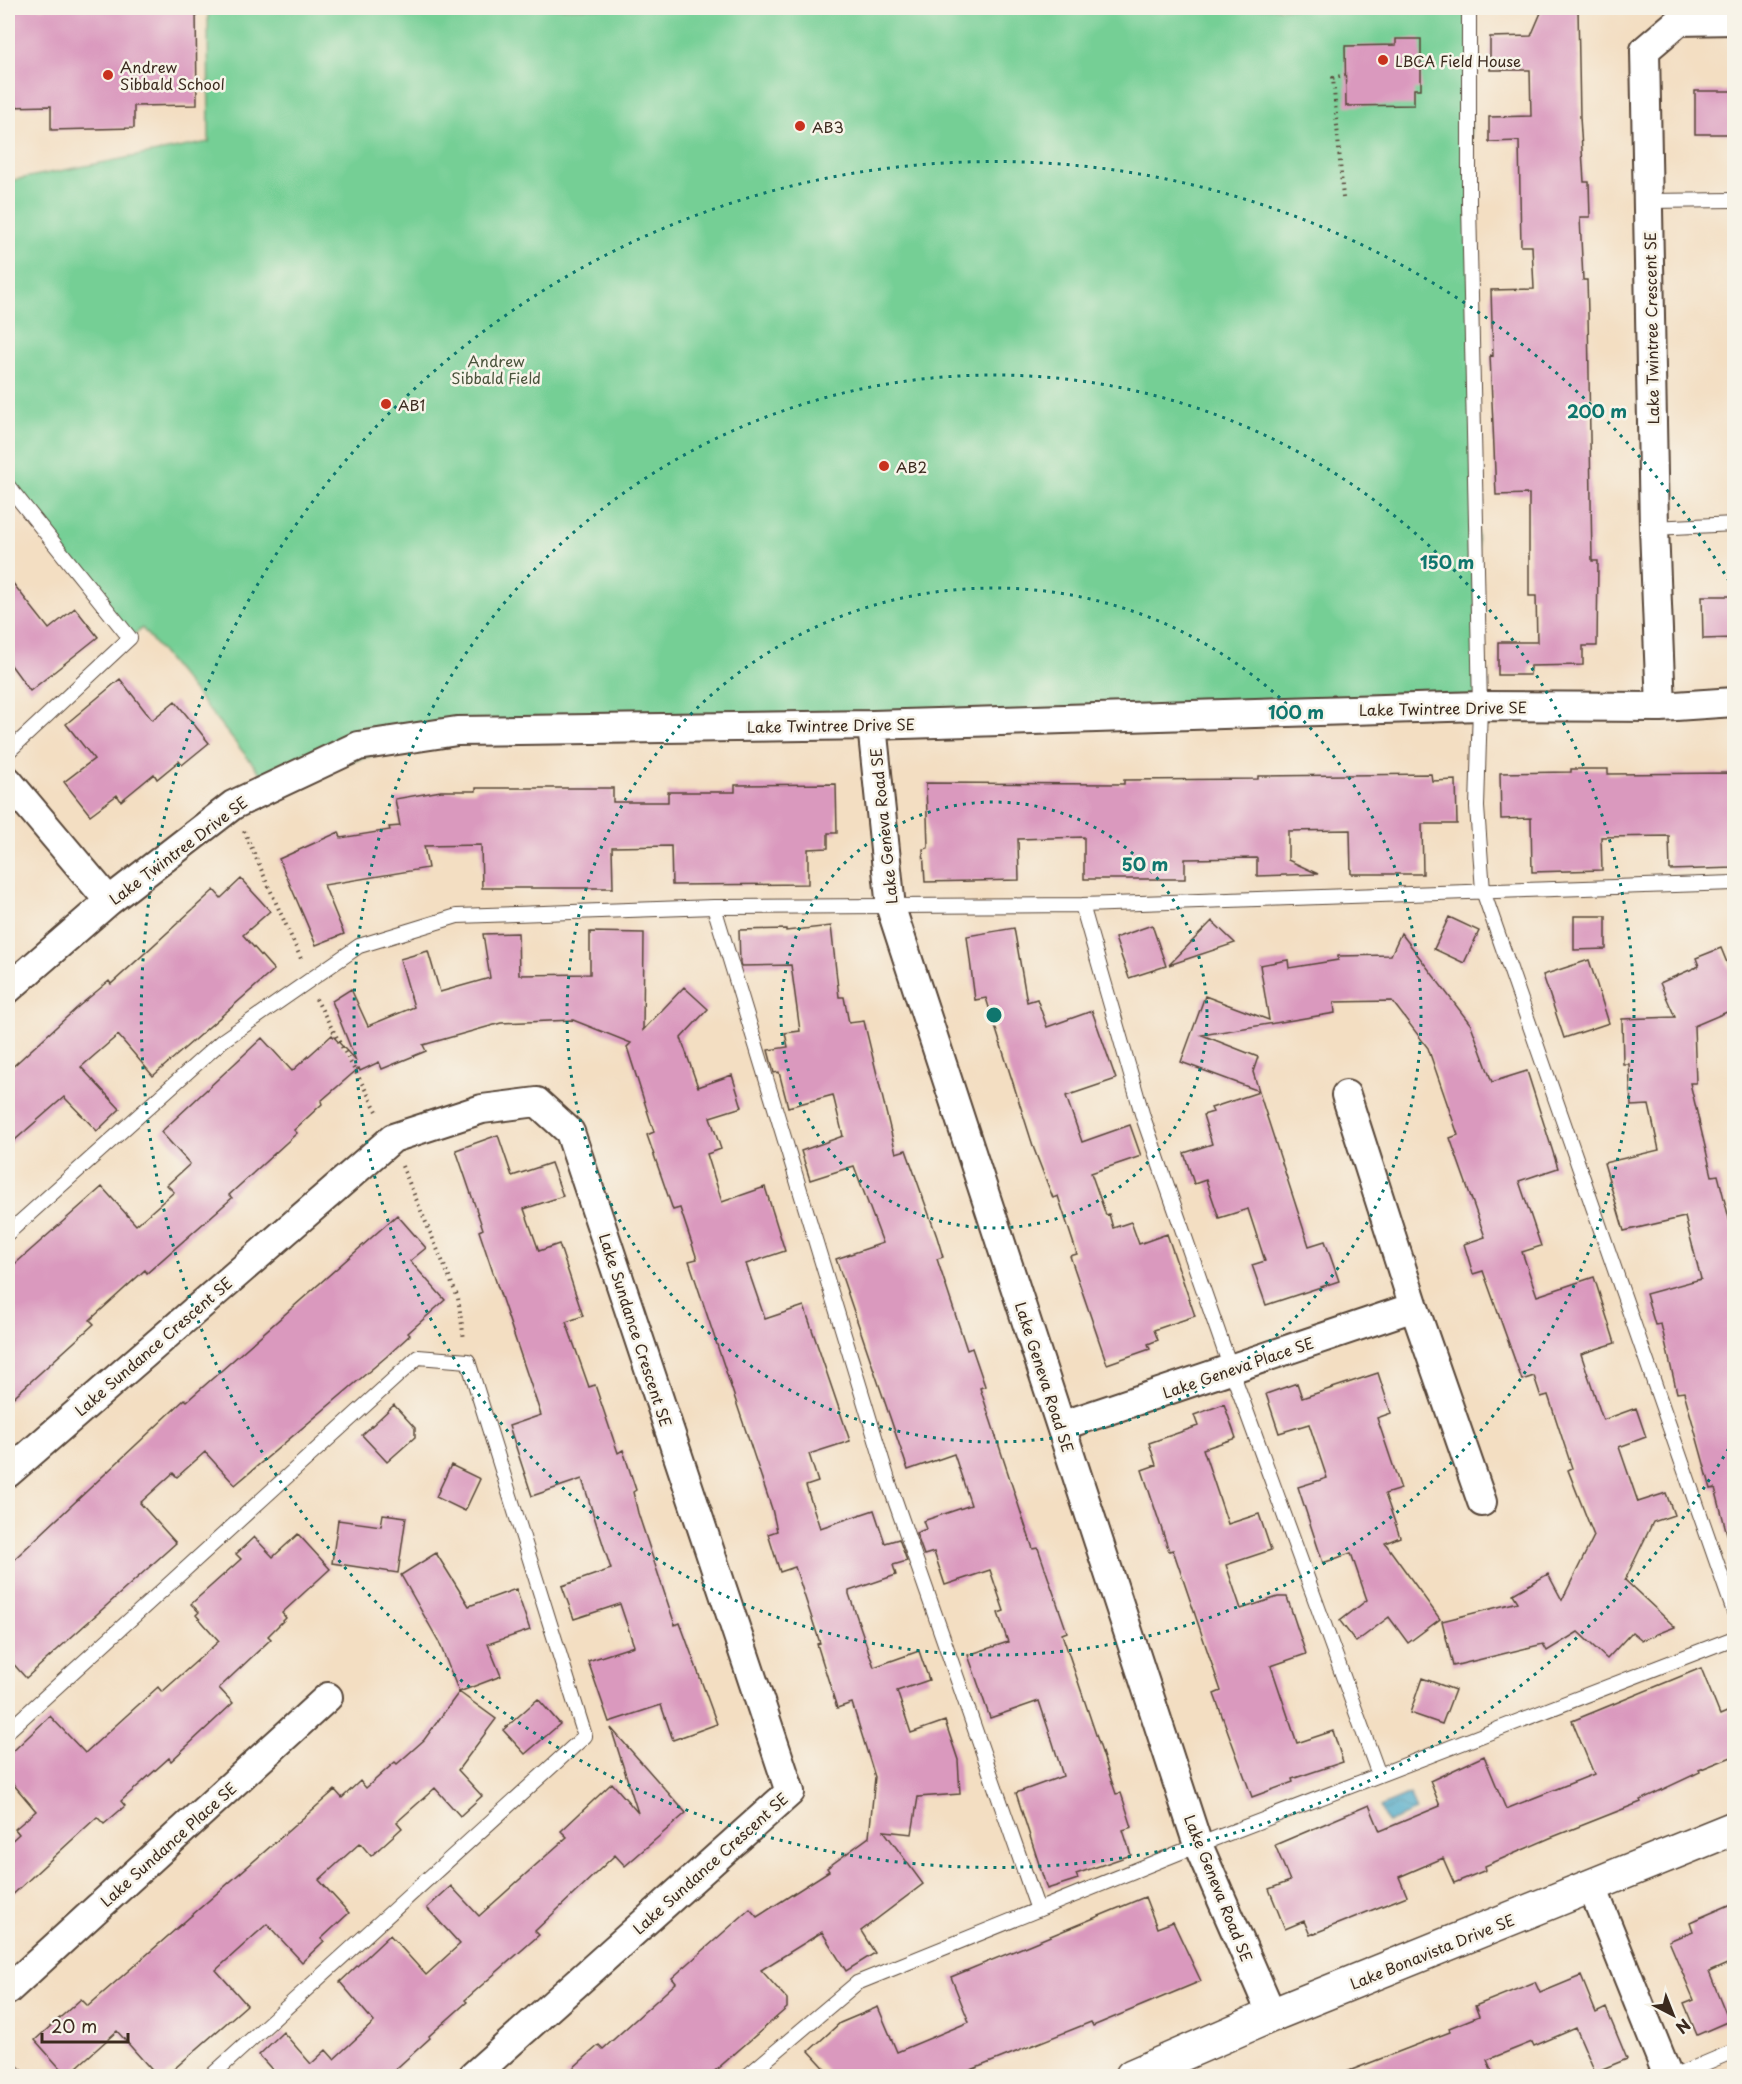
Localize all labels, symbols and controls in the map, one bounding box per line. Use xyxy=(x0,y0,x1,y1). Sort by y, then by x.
place label: LBCA Field House xyxy=(1395,49,1521,72)
marker: LBCA Field House xyxy=(1376,53,1390,67)
place label: Andrew Sibbald School xyxy=(120,55,225,95)
marker: Andrew Sibbald School xyxy=(101,68,115,82)
place label: AB3 xyxy=(812,115,844,138)
marker: AB3 xyxy=(793,119,807,133)
street label: Lake Twintree Crescent SE xyxy=(1638,231,1664,425)
park label: Andrew Sibbald Field xyxy=(451,349,541,389)
place label: AB1 xyxy=(398,393,425,416)
marker: AB1 xyxy=(379,397,393,411)
text: 200 m xyxy=(1567,397,1627,424)
place label: AB2 xyxy=(896,455,927,478)
marker: AB2 xyxy=(877,459,891,473)
text: 150 m xyxy=(1420,548,1474,575)
street label: Lake Twintree Drive SE xyxy=(1359,695,1527,721)
text: 100 m xyxy=(1268,698,1324,725)
street label: Lake Twintree Drive SE xyxy=(747,712,915,738)
street label: Lake Geneva Road SE xyxy=(863,747,903,905)
street label: Lake Twintree Drive SE xyxy=(104,790,252,910)
text: 50 m xyxy=(1122,850,1168,877)
centre of rings xyxy=(984,1005,1004,1025)
street label: Lake Sundance Crescent SE xyxy=(594,1230,678,1430)
street label: Lake Sundance Crescent SE xyxy=(69,1271,237,1421)
street label: Lake Geneva Road SE xyxy=(1010,1299,1080,1455)
street label: Lake Geneva Place SE xyxy=(1159,1330,1317,1404)
street label: Lake Sundance Place SE xyxy=(95,1776,241,1912)
street label: Lake Sundance Crescent SE xyxy=(627,1787,793,1939)
street label: Lake Geneva Road SE xyxy=(1179,1811,1259,1965)
street label: Lake Bonavista Drive SE xyxy=(1346,1907,1518,1995)
north arrow xyxy=(1643,1985,1703,2045)
scale bar xyxy=(42,2006,128,2044)
text: 20 m xyxy=(51,2012,97,2039)
text: N xyxy=(1671,2014,1696,2040)

